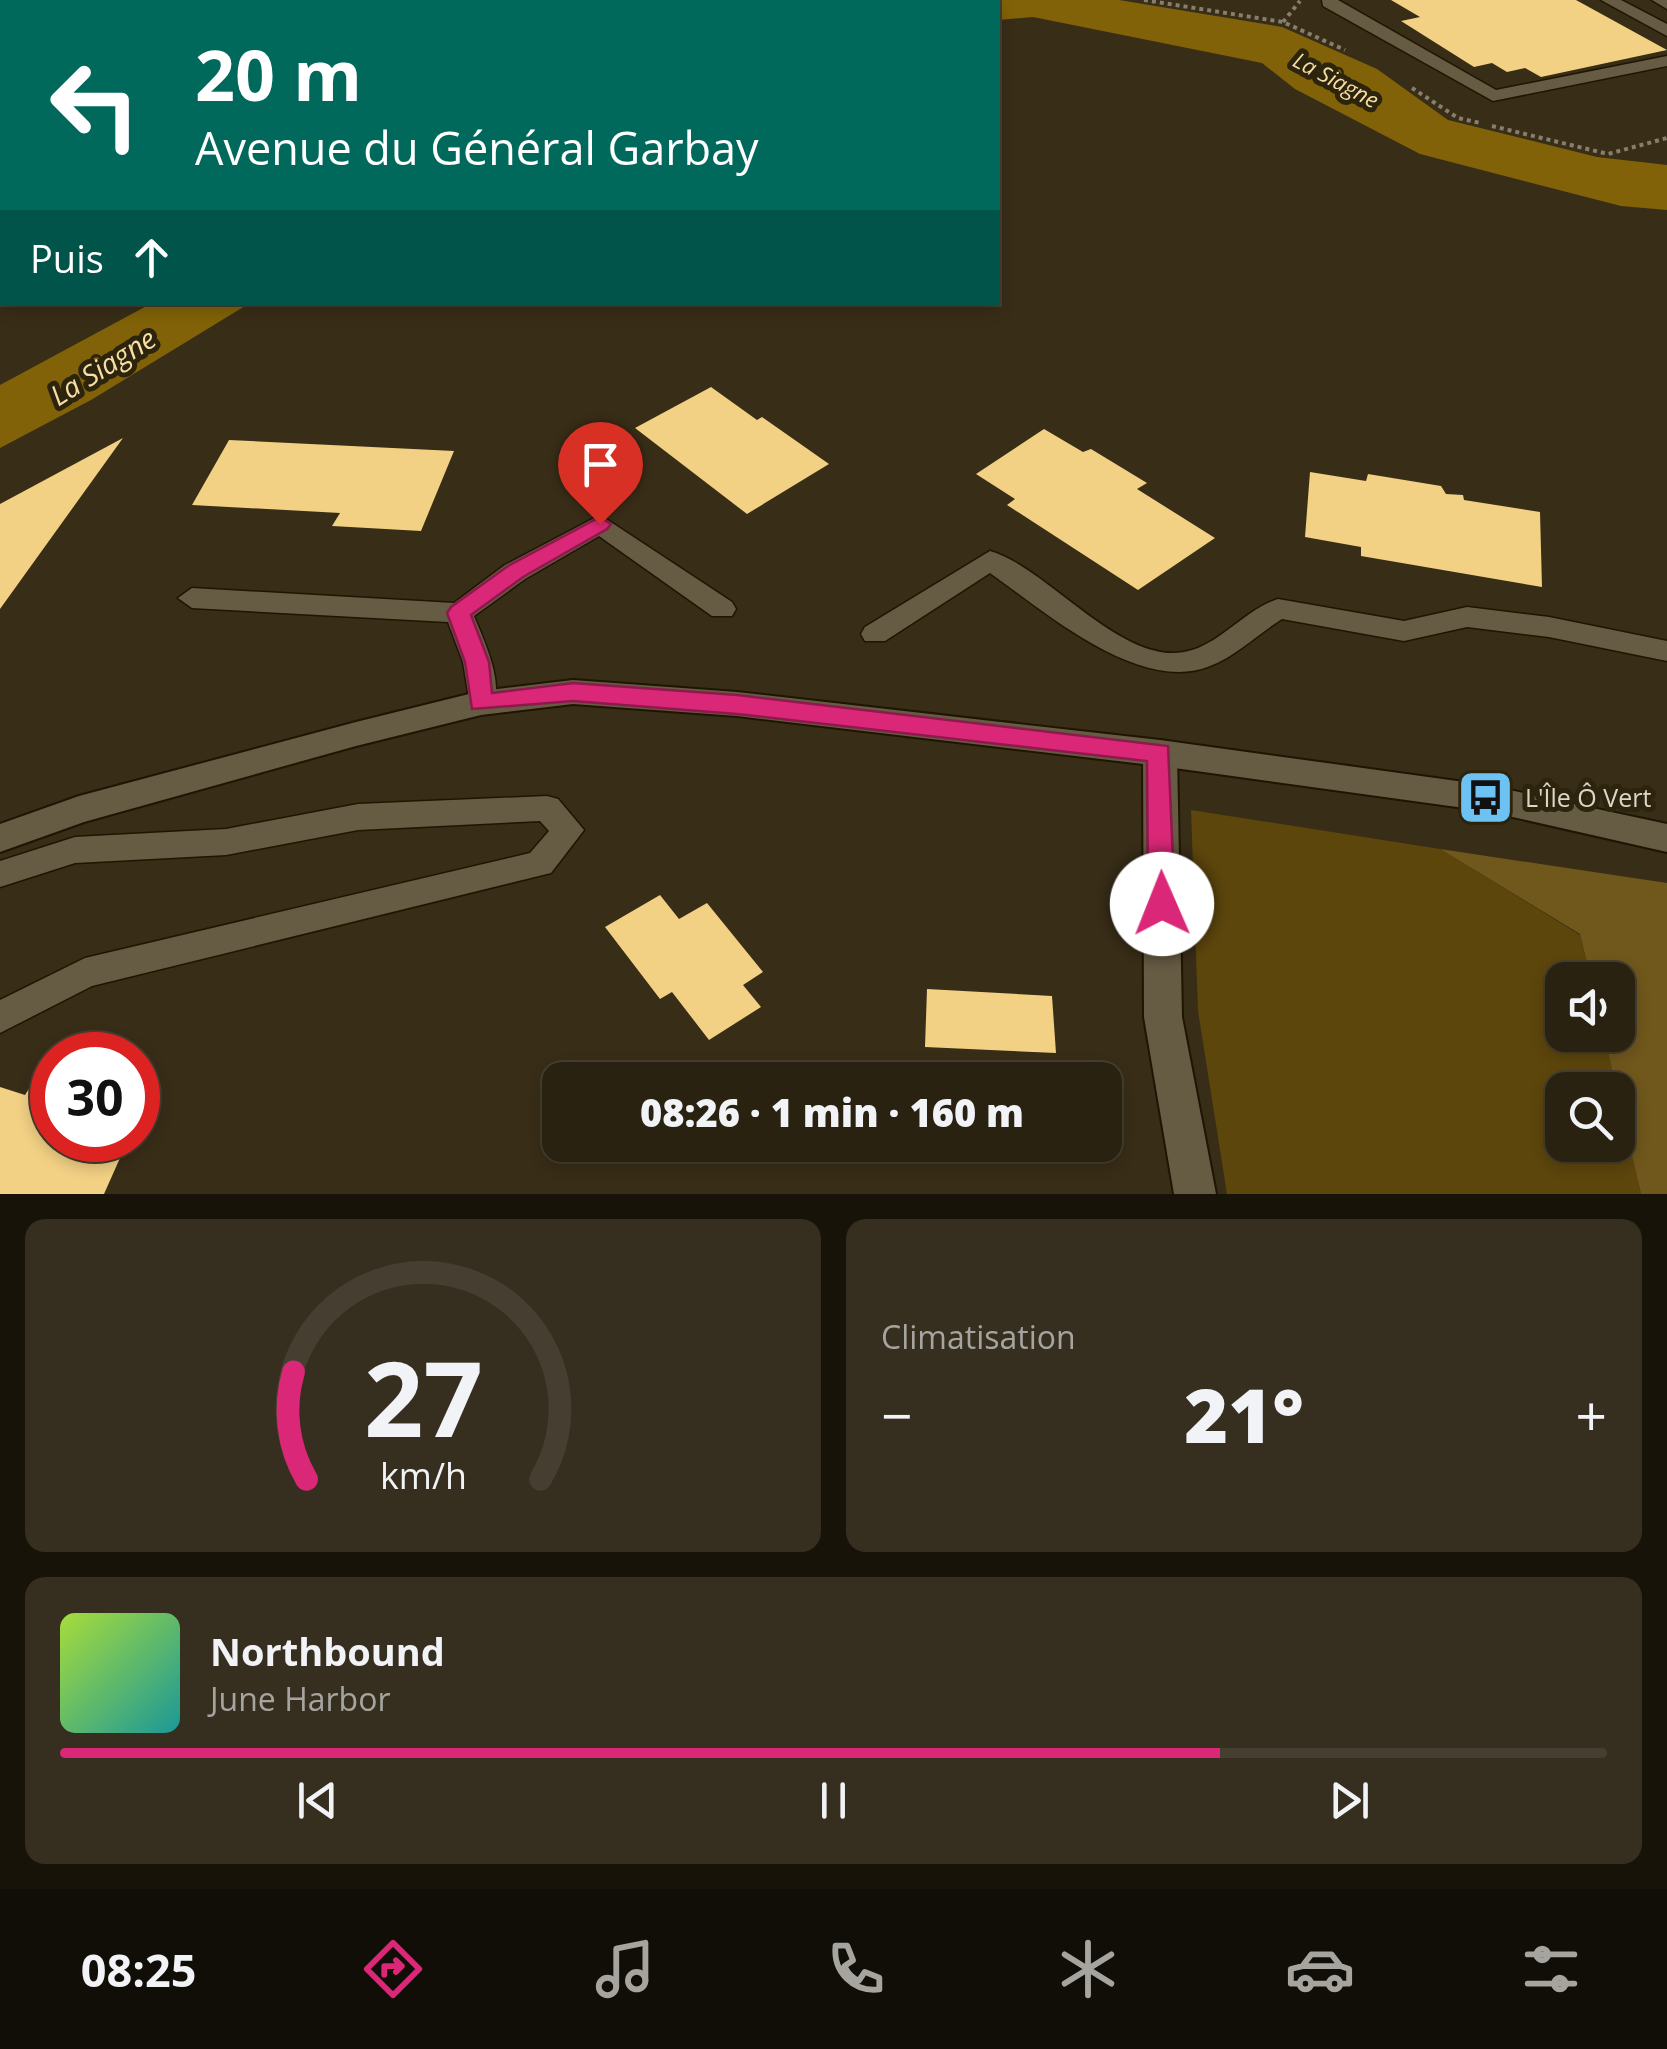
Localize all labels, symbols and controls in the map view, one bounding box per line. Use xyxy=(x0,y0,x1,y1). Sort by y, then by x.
text: 20 m xyxy=(195,26,362,122)
icon: left xyxy=(30,40,160,170)
water label: La Siagne xyxy=(1288,44,1385,114)
text: Avenue du Général Garbay xyxy=(195,117,759,178)
icon: ahead xyxy=(124,230,179,285)
text: Puis xyxy=(30,232,104,284)
water label: La Siagne xyxy=(42,319,163,414)
pin xyxy=(558,422,643,525)
icon: arrive xyxy=(573,437,628,492)
bus stop icon: L'Île Ô Vert xyxy=(1456,768,1516,828)
place label: L'Île Ô Vert xyxy=(1525,780,1651,814)
position arrow xyxy=(1110,852,1214,956)
map controls xyxy=(1545,962,1635,1162)
button: sound xyxy=(1545,962,1635,1052)
speed limit sign: 30 xyxy=(30,1032,160,1162)
button: search xyxy=(1545,1072,1635,1162)
text: 08:26 · 1 min · 160 m xyxy=(640,1086,1024,1138)
text: Climatisation xyxy=(881,1315,1076,1358)
text: 27 xyxy=(364,1326,482,1467)
text: 21° xyxy=(1184,1363,1304,1465)
text: − xyxy=(881,1377,912,1452)
text: + xyxy=(1576,1377,1607,1452)
text: km/h xyxy=(380,1451,466,1499)
text: Northbound xyxy=(210,1625,445,1677)
text: June Harbor xyxy=(210,1677,390,1720)
icon: previous xyxy=(290,1773,345,1828)
icon: pause xyxy=(806,1773,861,1828)
icon: next xyxy=(1322,1773,1377,1828)
icon: directions xyxy=(358,1934,428,2004)
icon: music xyxy=(590,1934,660,2004)
icon: phone xyxy=(821,1934,891,2004)
icon: climate xyxy=(1053,1934,1123,2004)
icon: car xyxy=(1285,1934,1355,2004)
icon: filters xyxy=(1516,1934,1586,2004)
text: 08:25 xyxy=(81,1939,197,2000)

